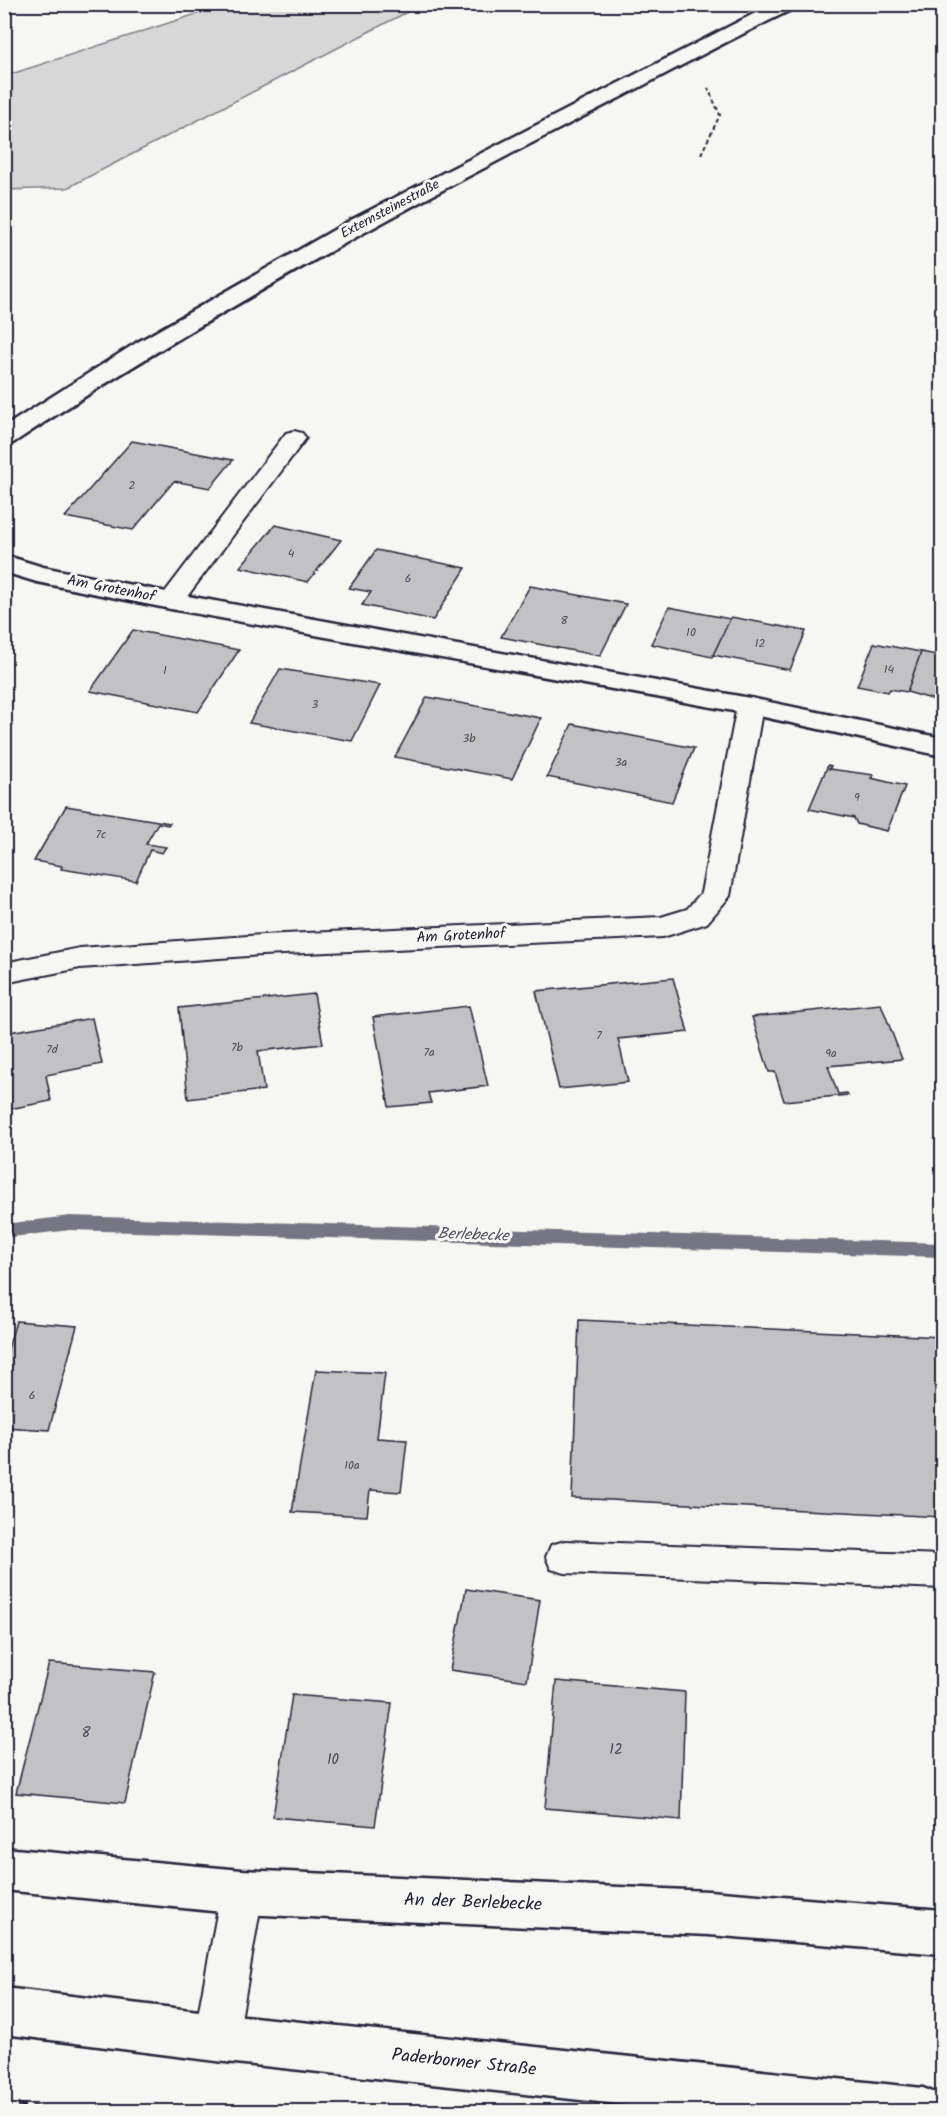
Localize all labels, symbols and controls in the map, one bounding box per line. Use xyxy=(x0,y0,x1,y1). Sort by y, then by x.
street label: Externsteinestraße xyxy=(336,173,444,244)
house number: 2 xyxy=(129,476,136,495)
house number: 4 xyxy=(288,544,295,563)
street label: Am Grotenhof xyxy=(65,569,158,610)
house number: 6 xyxy=(405,569,411,588)
house number: 8 xyxy=(560,611,568,630)
house number: 10 xyxy=(686,623,696,642)
house number: 12 xyxy=(755,634,765,653)
house number: 14 xyxy=(884,660,895,679)
house number: 1 xyxy=(163,661,167,680)
house number: 3 xyxy=(312,695,319,714)
house number: 3b xyxy=(462,729,476,748)
house number: 3a xyxy=(615,753,628,772)
house number: 9 xyxy=(854,788,860,807)
house number: 7c xyxy=(96,825,106,844)
street label: Am Grotenhof xyxy=(416,922,507,950)
house number: 7 xyxy=(596,1026,602,1045)
house number: 7b xyxy=(231,1038,244,1057)
house number: 7d xyxy=(46,1040,59,1059)
house number: 7a xyxy=(423,1043,435,1062)
house number: 9a xyxy=(825,1044,837,1063)
water label: Berlebecke xyxy=(437,1221,511,1249)
house number: 6 xyxy=(29,1386,35,1405)
house number: 10a xyxy=(344,1456,360,1475)
house number: 8 xyxy=(81,1721,91,1745)
house number: 12 xyxy=(609,1738,623,1762)
house number: 10 xyxy=(327,1748,340,1772)
street label: An der Berlebecke xyxy=(403,1886,543,1920)
street label: Paderborner Straße xyxy=(390,2041,538,2085)

